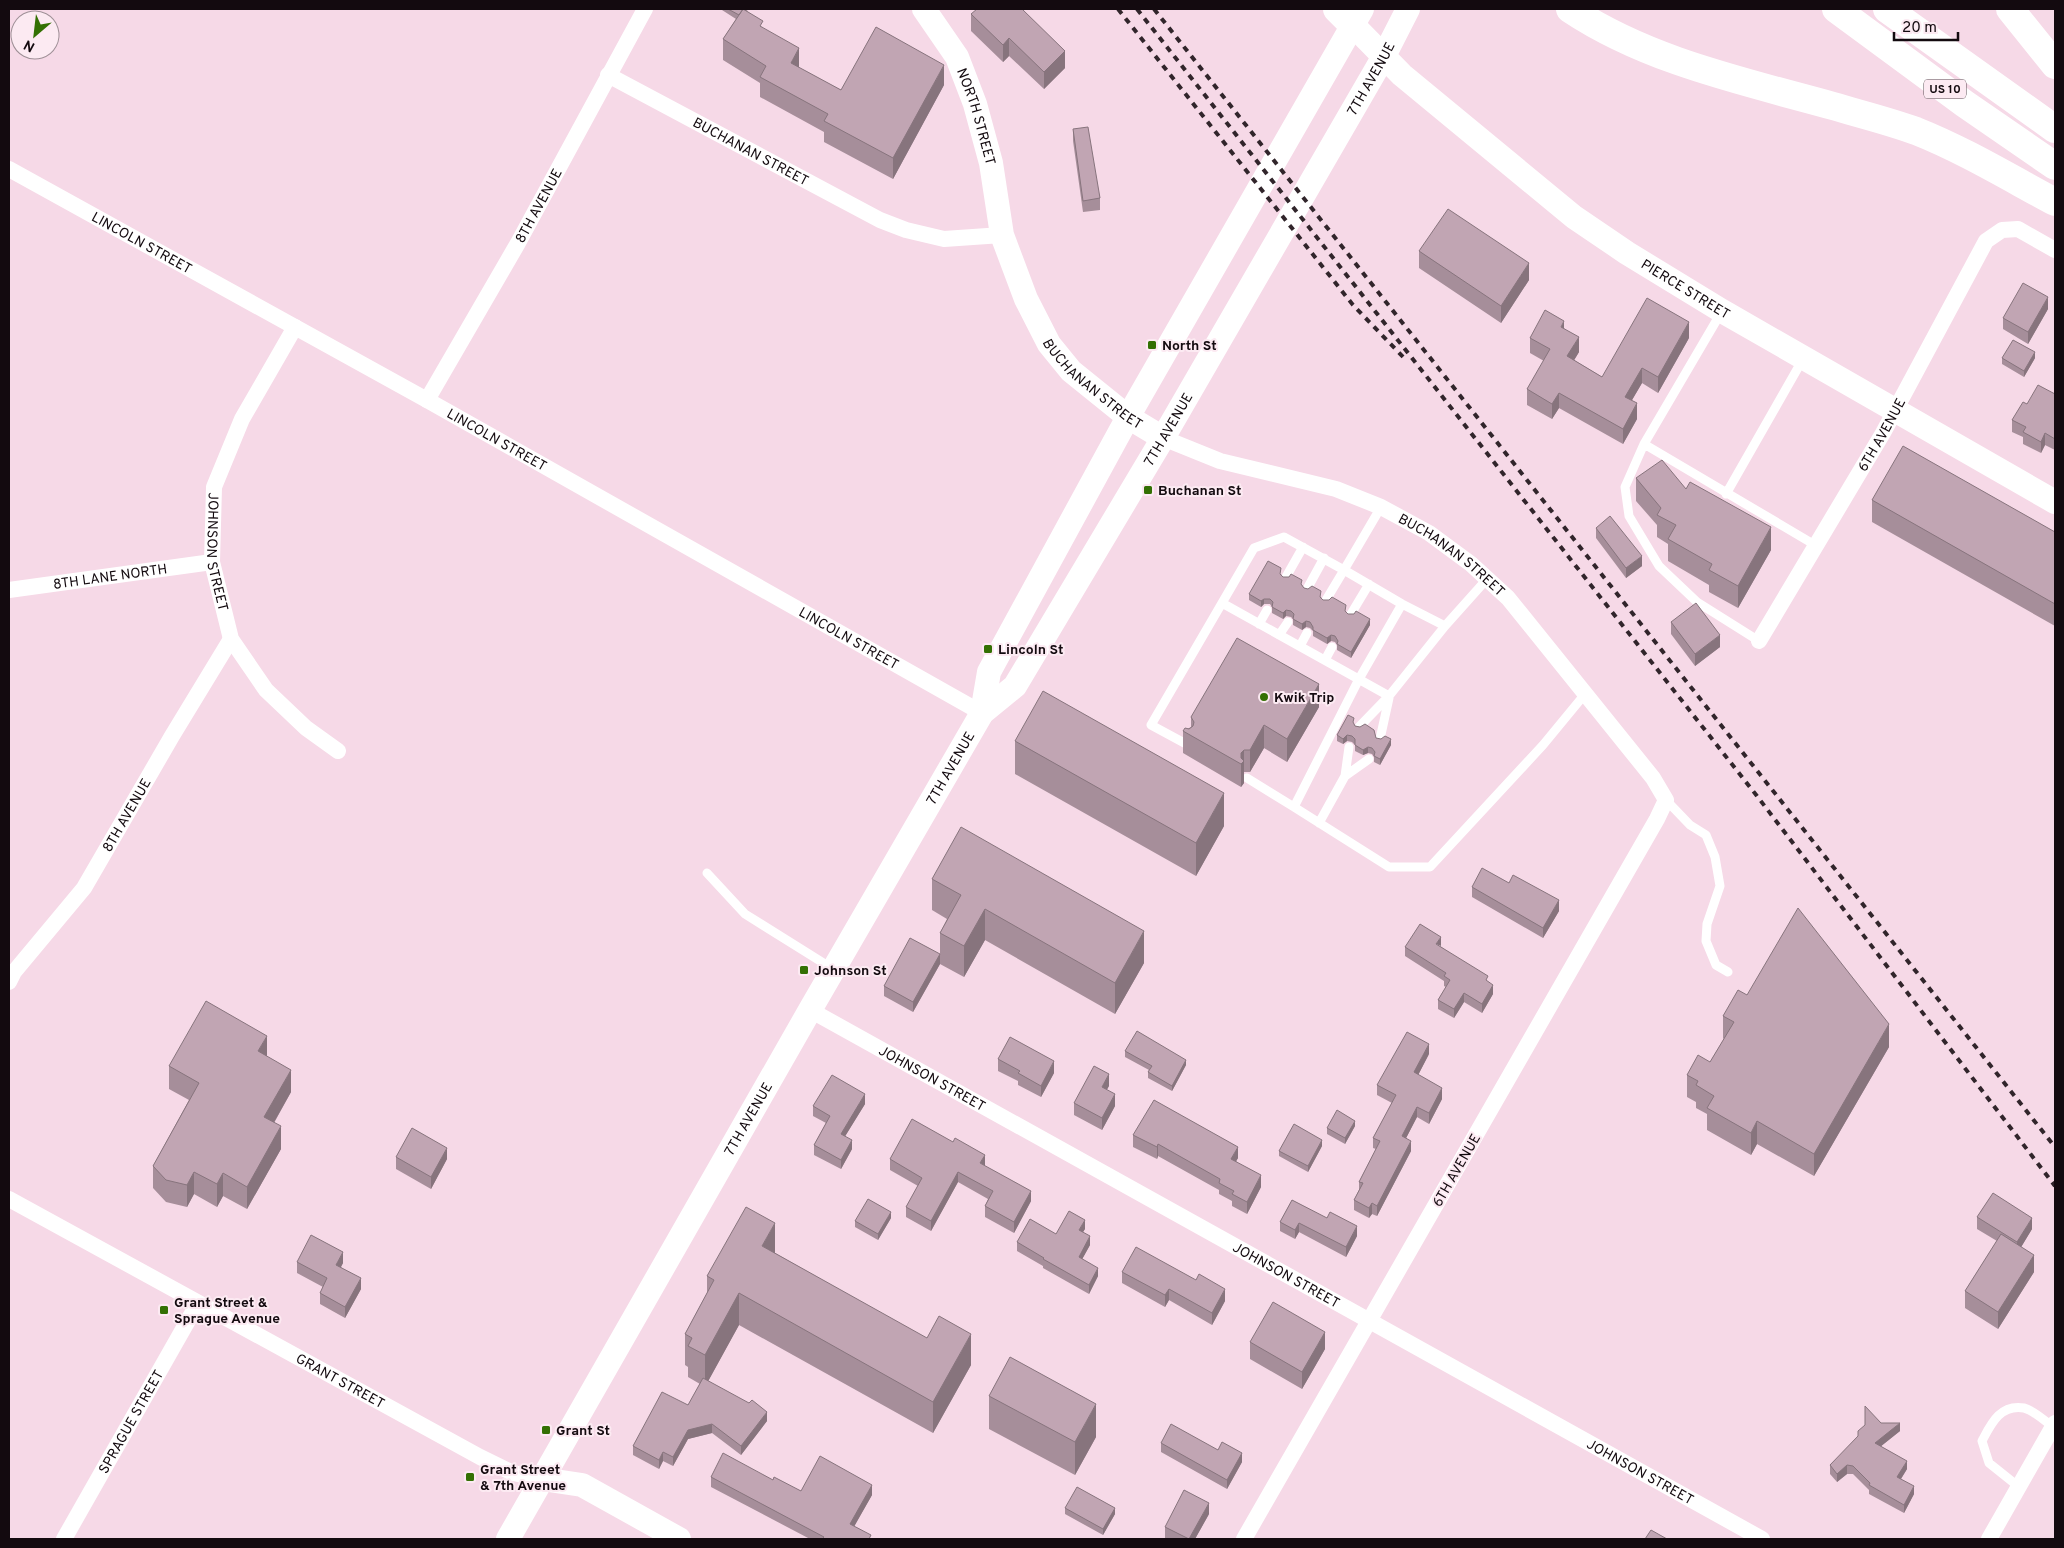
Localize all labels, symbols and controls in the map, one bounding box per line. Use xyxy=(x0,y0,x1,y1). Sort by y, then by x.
north arrow xyxy=(10,10,60,60)
scale bar xyxy=(1894,10,1958,42)
text: 20 m xyxy=(1902,19,1937,38)
text: N xyxy=(21,35,38,55)
street label: 7TH AVENUE xyxy=(1344,40,1400,119)
street label: NORTH STREET xyxy=(952,66,998,167)
road number: US 10 xyxy=(1924,80,1966,98)
street label: BUCHANAN STREET xyxy=(689,115,811,190)
street label: 8TH AVENUE xyxy=(513,166,567,247)
street label: LINCOLN STREET xyxy=(88,209,194,278)
street label: PIERCE STREET xyxy=(1637,257,1733,324)
street label: BUCHANAN STREET xyxy=(1038,336,1145,434)
place label: North St xyxy=(1162,338,1217,355)
marker: North St xyxy=(1146,339,1158,351)
street label: 7TH AVENUE xyxy=(1141,390,1197,470)
street label: 6TH AVENUE xyxy=(1855,396,1910,475)
street label: LINCOLN STREET xyxy=(443,406,549,476)
place label: Buchanan St xyxy=(1158,483,1242,500)
marker: Buchanan St xyxy=(1142,484,1154,496)
street label: JOHNSON STREET xyxy=(202,492,231,613)
street label: BUCHANAN STREET xyxy=(1395,511,1508,601)
street label: 8TH LANE NORTH xyxy=(52,561,168,594)
street label: LINCOLN STREET xyxy=(795,604,901,674)
place label: Lincoln St xyxy=(998,642,1064,659)
marker: Lincoln St xyxy=(982,643,994,655)
place label: Kwik Trip xyxy=(1274,690,1334,707)
marker: Kwik Trip xyxy=(1258,691,1270,703)
street label: 7TH AVENUE xyxy=(924,729,979,808)
street label: 8TH AVENUE xyxy=(100,776,156,855)
place label: Johnson St xyxy=(814,963,887,980)
marker: Johnson St xyxy=(798,964,810,976)
street label: JOHNSON STREET xyxy=(875,1043,988,1116)
street label: 7TH AVENUE xyxy=(722,1080,777,1159)
street label: 6TH AVENUE xyxy=(1430,1131,1485,1210)
street label: JOHNSON STREET xyxy=(1229,1240,1342,1313)
place label: Grant Street & Sprague Avenue xyxy=(174,1295,280,1328)
marker: Grant Street & Sprague Avenue xyxy=(158,1304,170,1316)
street label: GRANT STREET xyxy=(292,1351,387,1413)
street label: SPRAGUE STREET xyxy=(96,1368,168,1477)
place label: Grant St xyxy=(556,1423,610,1440)
marker: Grant St xyxy=(540,1424,552,1436)
street label: JOHNSON STREET xyxy=(1583,1436,1696,1509)
place label: Grant Street & 7th Avenue xyxy=(480,1462,566,1495)
marker: Grant Street & 7th Avenue xyxy=(464,1471,476,1483)

